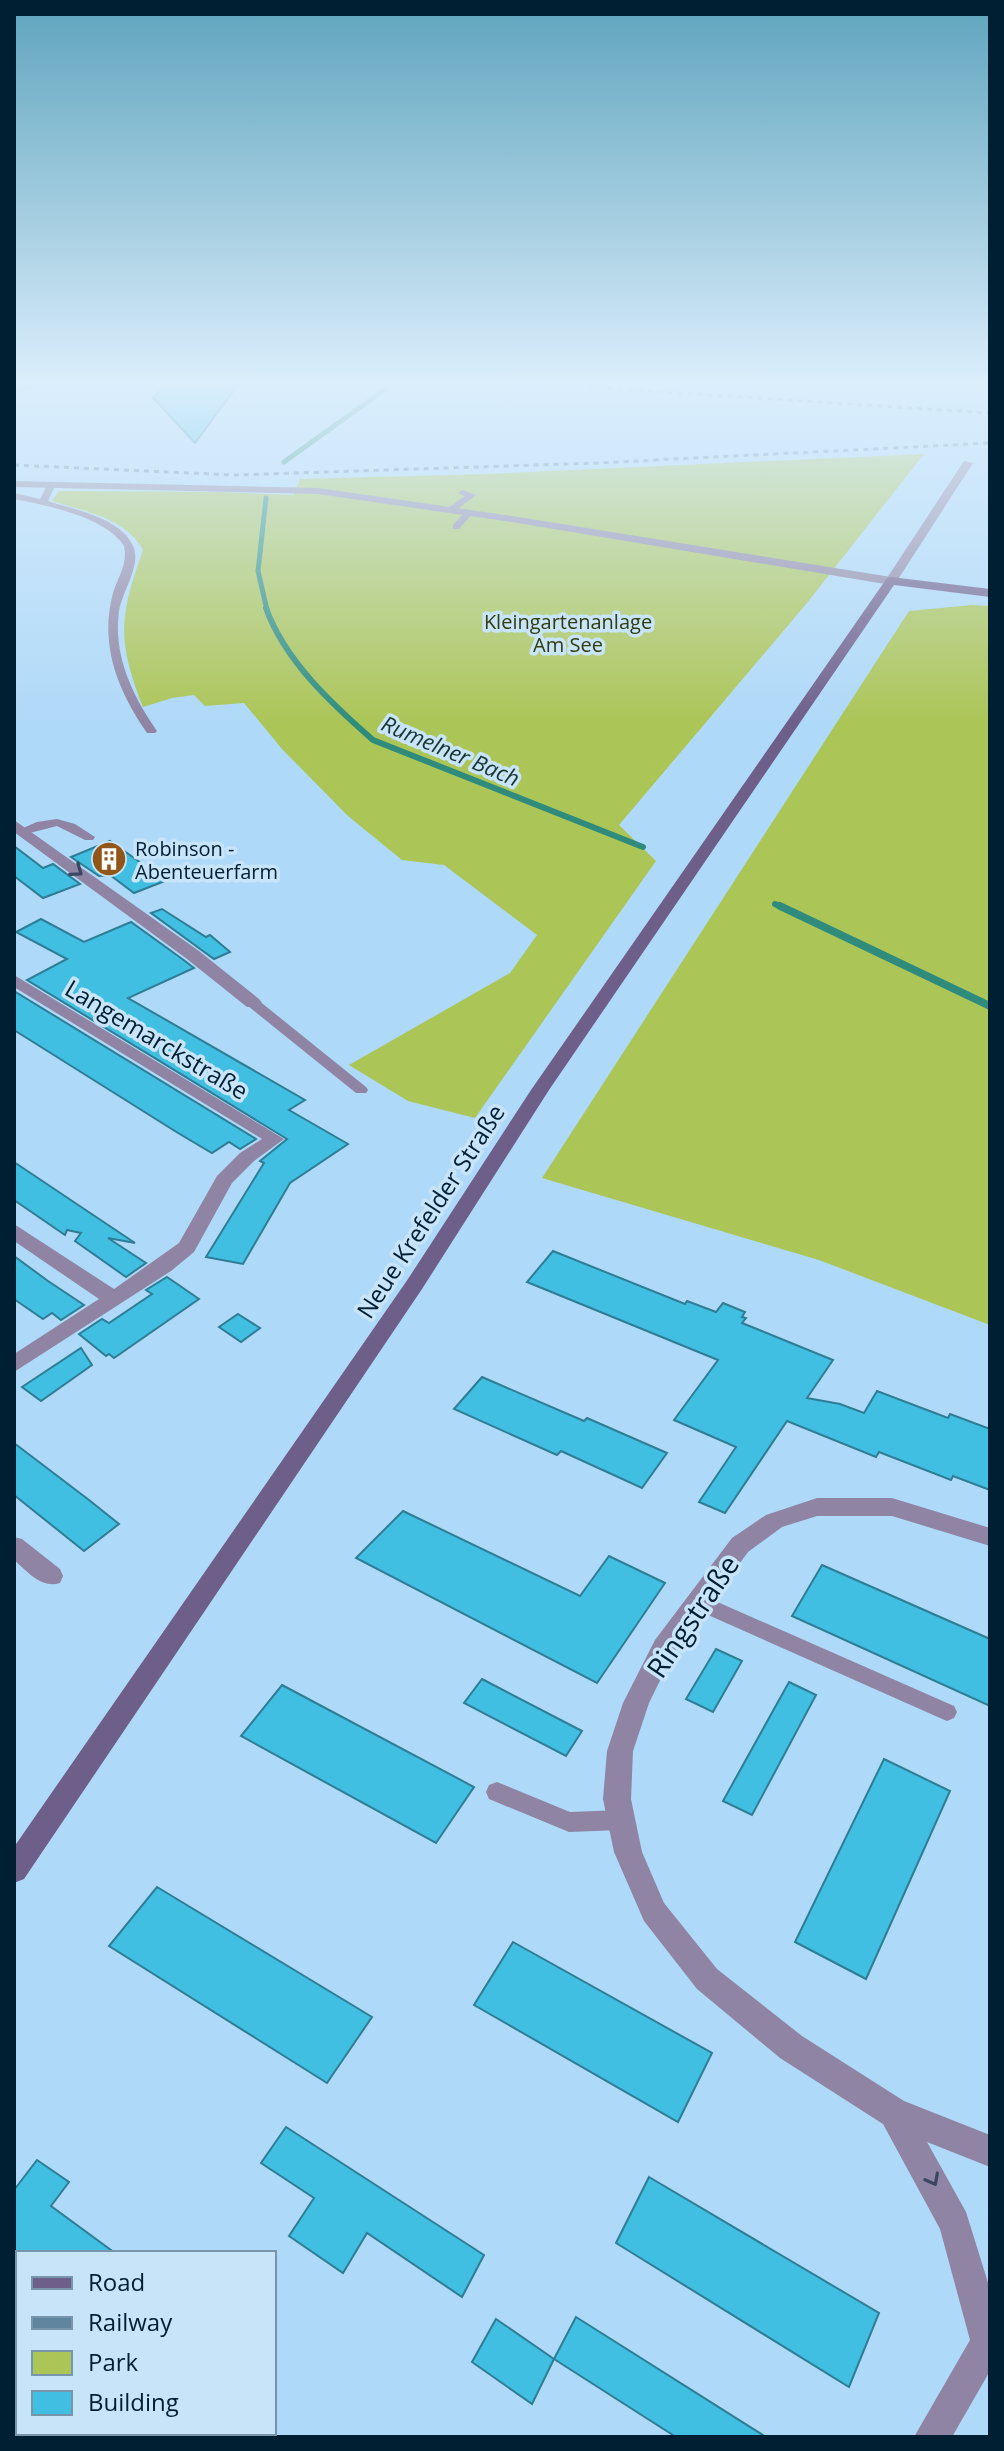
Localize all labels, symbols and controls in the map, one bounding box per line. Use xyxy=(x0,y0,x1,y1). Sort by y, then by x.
park label: Kleingartenanlage Am See xyxy=(484,608,652,658)
water label: Rumelner Bach xyxy=(377,707,525,793)
place label: Robinson - Abenteuerfarm xyxy=(135,835,278,885)
building icon: Robinson - Abenteuerfarm xyxy=(90,840,128,878)
one-way arrow xyxy=(68,862,83,876)
street label: Langemarckstraße xyxy=(59,971,255,1107)
street label: Neue Krefelder Straße xyxy=(348,1098,512,1324)
street label: Ringstraße xyxy=(637,1547,747,1685)
one-way arrow xyxy=(923,2172,938,2186)
legend xyxy=(16,2251,276,2435)
text: Road xyxy=(88,2265,145,2298)
text: Railway xyxy=(88,2305,173,2338)
text: Park xyxy=(88,2345,139,2378)
text: Building xyxy=(88,2385,179,2418)

